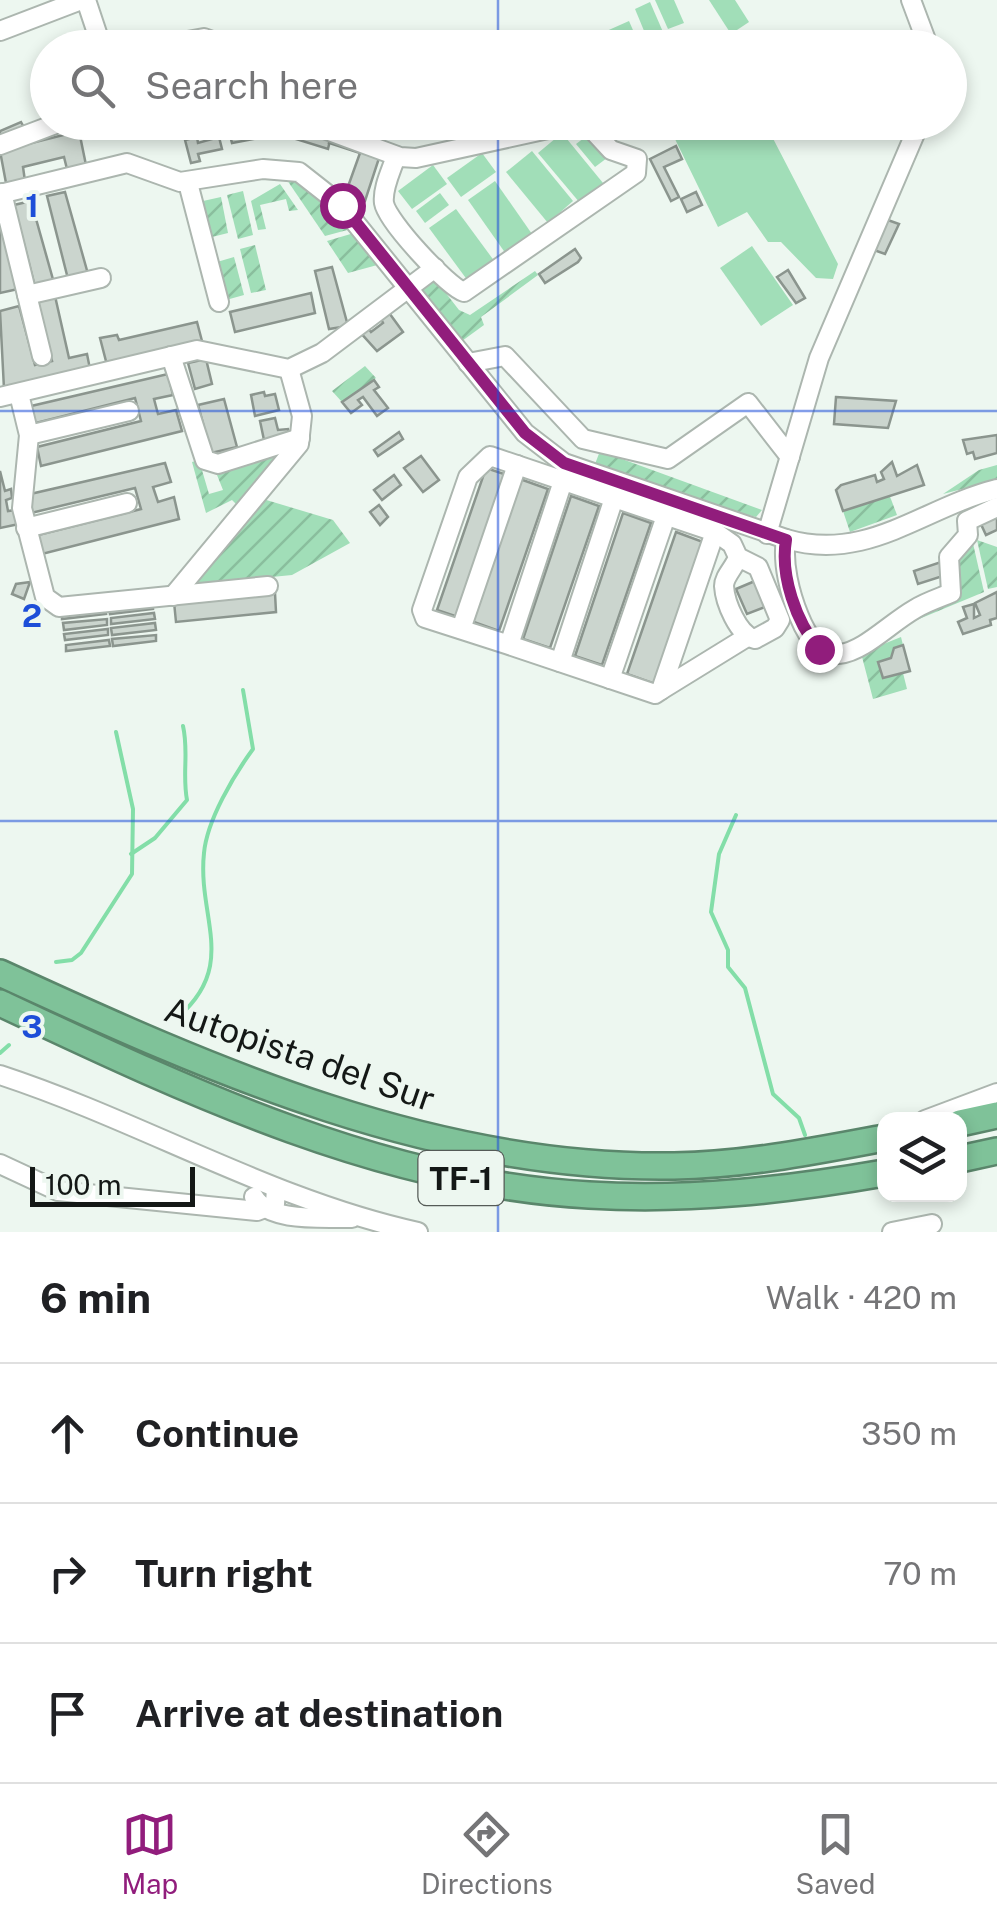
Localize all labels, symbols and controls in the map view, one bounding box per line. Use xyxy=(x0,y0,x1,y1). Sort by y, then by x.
search box xyxy=(30,30,967,140)
icon: search xyxy=(65,58,120,113)
text: Search here xyxy=(145,63,358,108)
route start xyxy=(320,183,366,229)
text: 1 xyxy=(25,187,39,224)
text: 2 xyxy=(22,597,42,634)
route end xyxy=(797,627,843,673)
street label: Autopista del Sur xyxy=(160,989,440,1119)
text: 3 xyxy=(21,1008,43,1045)
map controls xyxy=(877,1112,967,1202)
button: layers xyxy=(877,1112,967,1202)
road number: TF-1 xyxy=(418,1151,504,1205)
scale bar xyxy=(30,1162,195,1206)
text: 100 m xyxy=(45,1168,122,1201)
text: 6 min xyxy=(40,1273,151,1322)
text: Walk · 420 m xyxy=(766,1279,957,1316)
icon: ahead xyxy=(40,1406,95,1461)
text: Continue xyxy=(135,1411,299,1456)
text: 350 m xyxy=(861,1415,957,1452)
icon: right xyxy=(40,1546,95,1601)
text: Turn right xyxy=(135,1551,313,1596)
text: 70 m xyxy=(883,1555,957,1592)
icon: arrive xyxy=(40,1686,95,1741)
text: Arrive at destination xyxy=(135,1691,503,1736)
tab: Map xyxy=(121,1807,178,1900)
tab: Directions xyxy=(421,1807,553,1900)
tab: Saved xyxy=(795,1807,876,1900)

